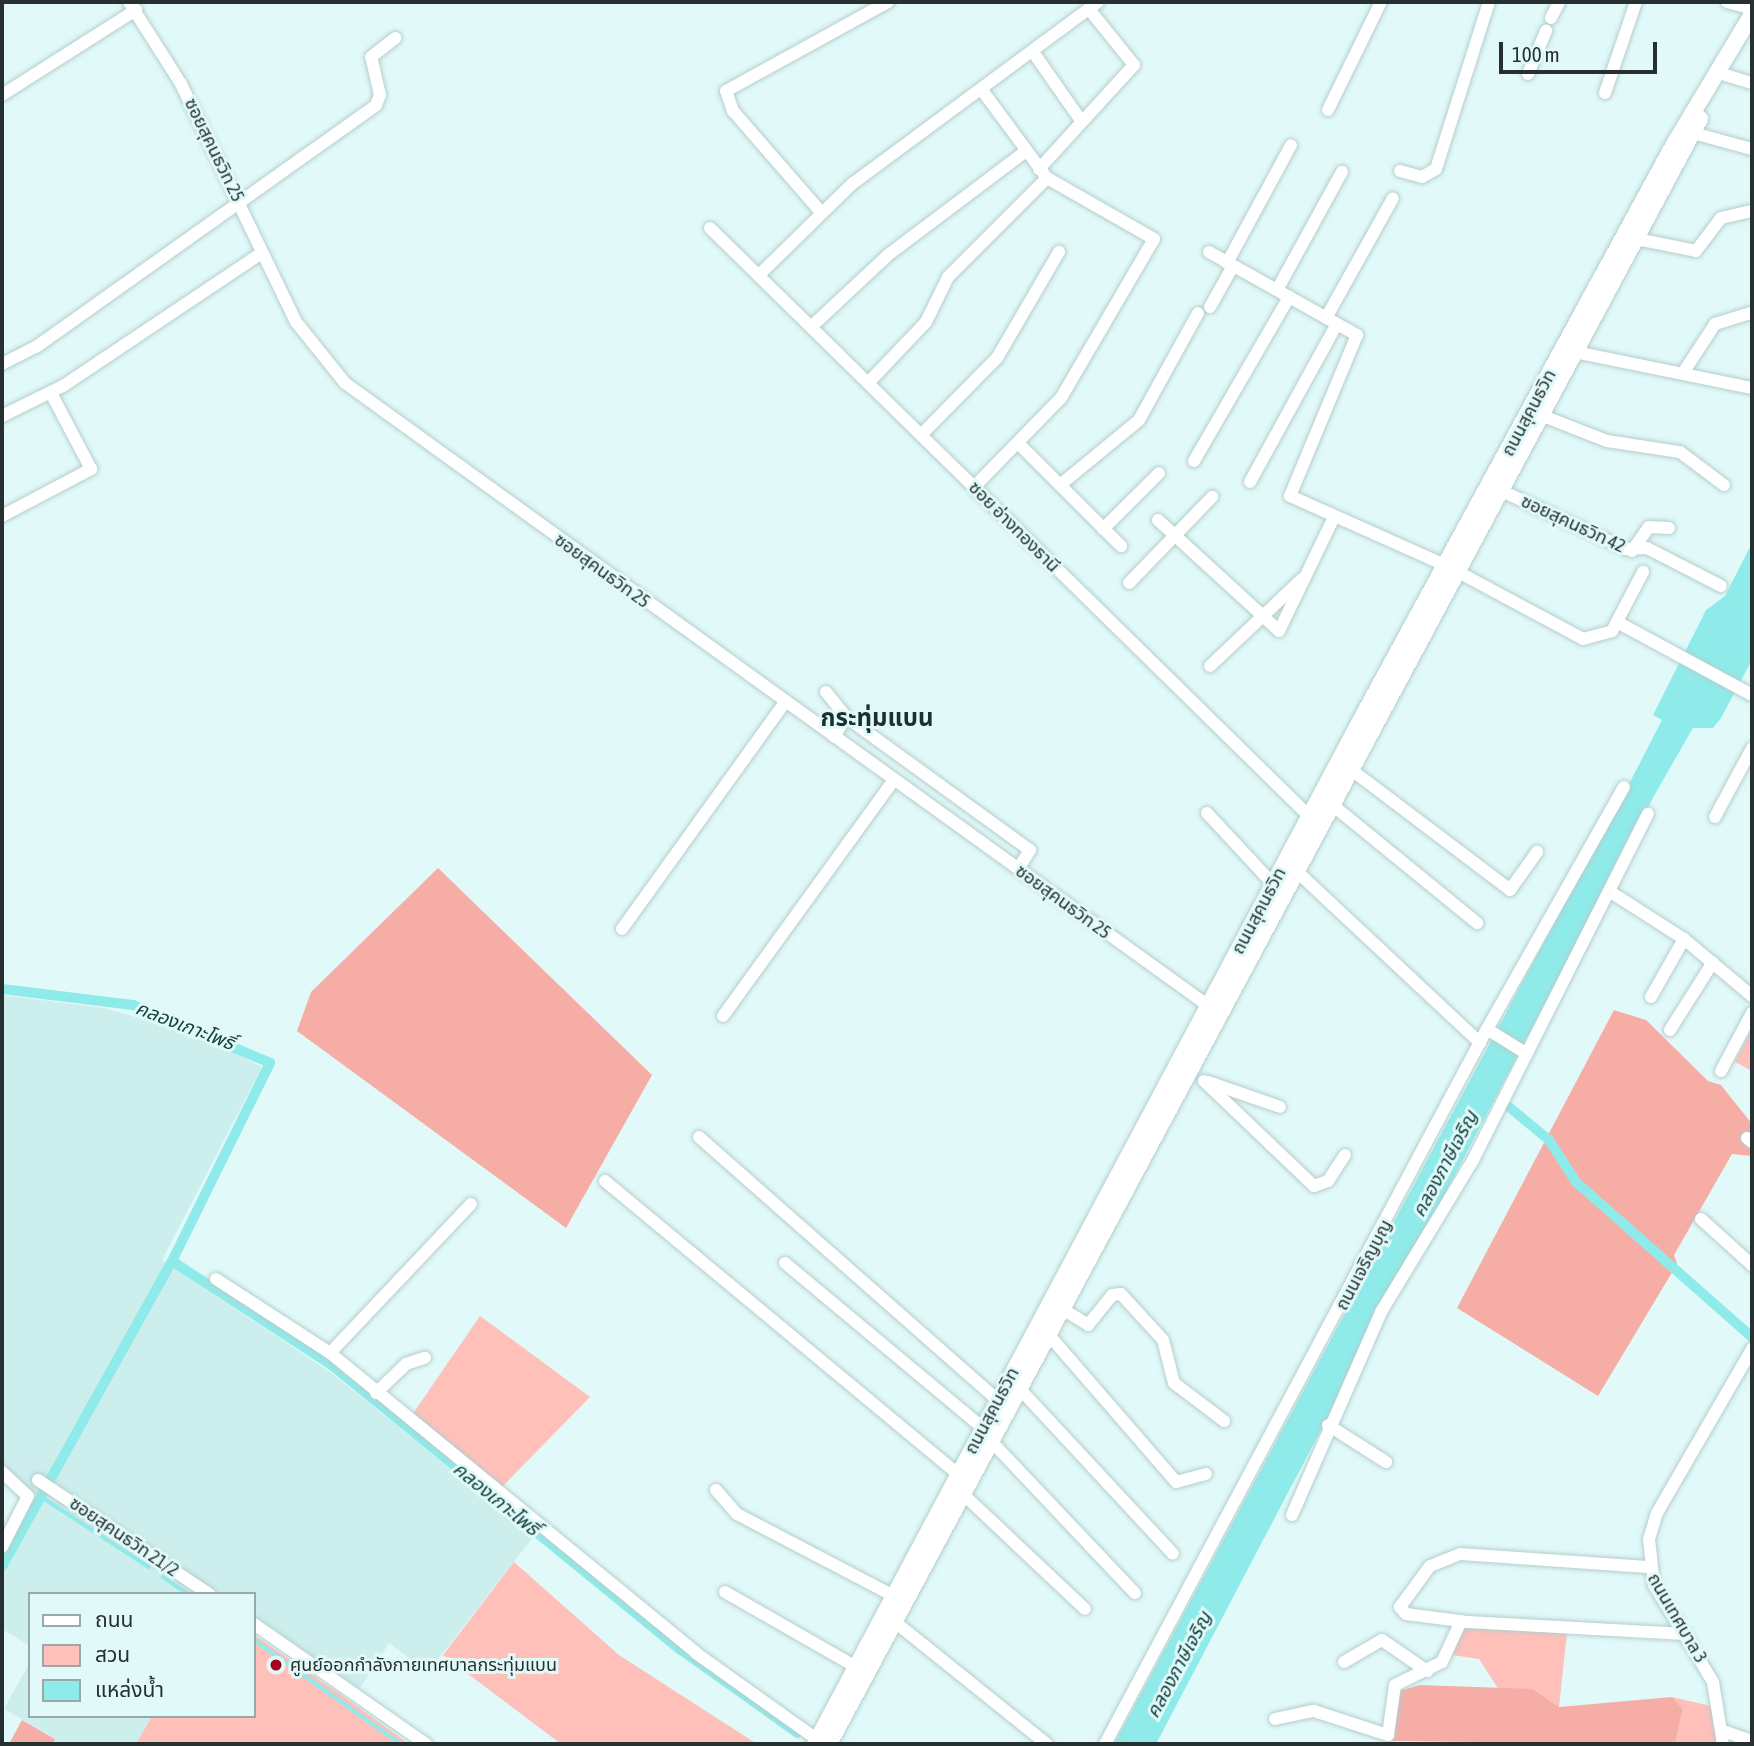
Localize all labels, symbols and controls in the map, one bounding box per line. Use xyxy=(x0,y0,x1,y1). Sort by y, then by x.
scale bar xyxy=(1502,28,1660,72)
text: 100 m xyxy=(1512,42,1560,66)
street label: ซอยสุคนธวิท 25 xyxy=(180,95,248,205)
street label: ถนนสุคนธวิท xyxy=(1497,366,1561,460)
street label: ซอย อ่างทองธานี xyxy=(964,477,1064,577)
street label: ซอยสุคนธวิท 42 xyxy=(1517,490,1629,558)
street label: ซอยสุคนธวิท 25 xyxy=(550,529,654,613)
district label: กระทุ่มแบน xyxy=(821,704,933,732)
street label: ซอยสุคนธวิท 25 xyxy=(1011,860,1115,944)
street label: ถนนสุคนธวิท xyxy=(1227,864,1291,958)
water label: คลองเกาะโพธิ์ xyxy=(132,997,238,1055)
water label: คลองภาษีเจริญ xyxy=(1408,1107,1482,1221)
street label: ถนนเจริญบุญ xyxy=(1331,1216,1397,1314)
street label: ถนนสุคนธวิท xyxy=(960,1364,1024,1458)
water label: คลองเกาะโพธิ์ xyxy=(448,1457,544,1541)
street label: ซอยสุคนธวิท 21/2 xyxy=(65,1493,183,1581)
street label: ถนนเทศบาล 3 xyxy=(1643,1569,1711,1667)
legend xyxy=(28,1592,256,1718)
text: ถนน xyxy=(95,1607,133,1631)
water label: คลองภาษีเจริญ xyxy=(1142,1608,1216,1722)
text: สวน xyxy=(95,1642,130,1666)
place label: ศูนย์ออกกำลังกายเทศบาลกระทุ่มแบน xyxy=(290,1654,557,1676)
marker: ศูนย์ออกกำลังกายเทศบาลกระทุ่มแบน xyxy=(268,1657,284,1673)
text: แหล่งน้ำ xyxy=(95,1677,164,1701)

